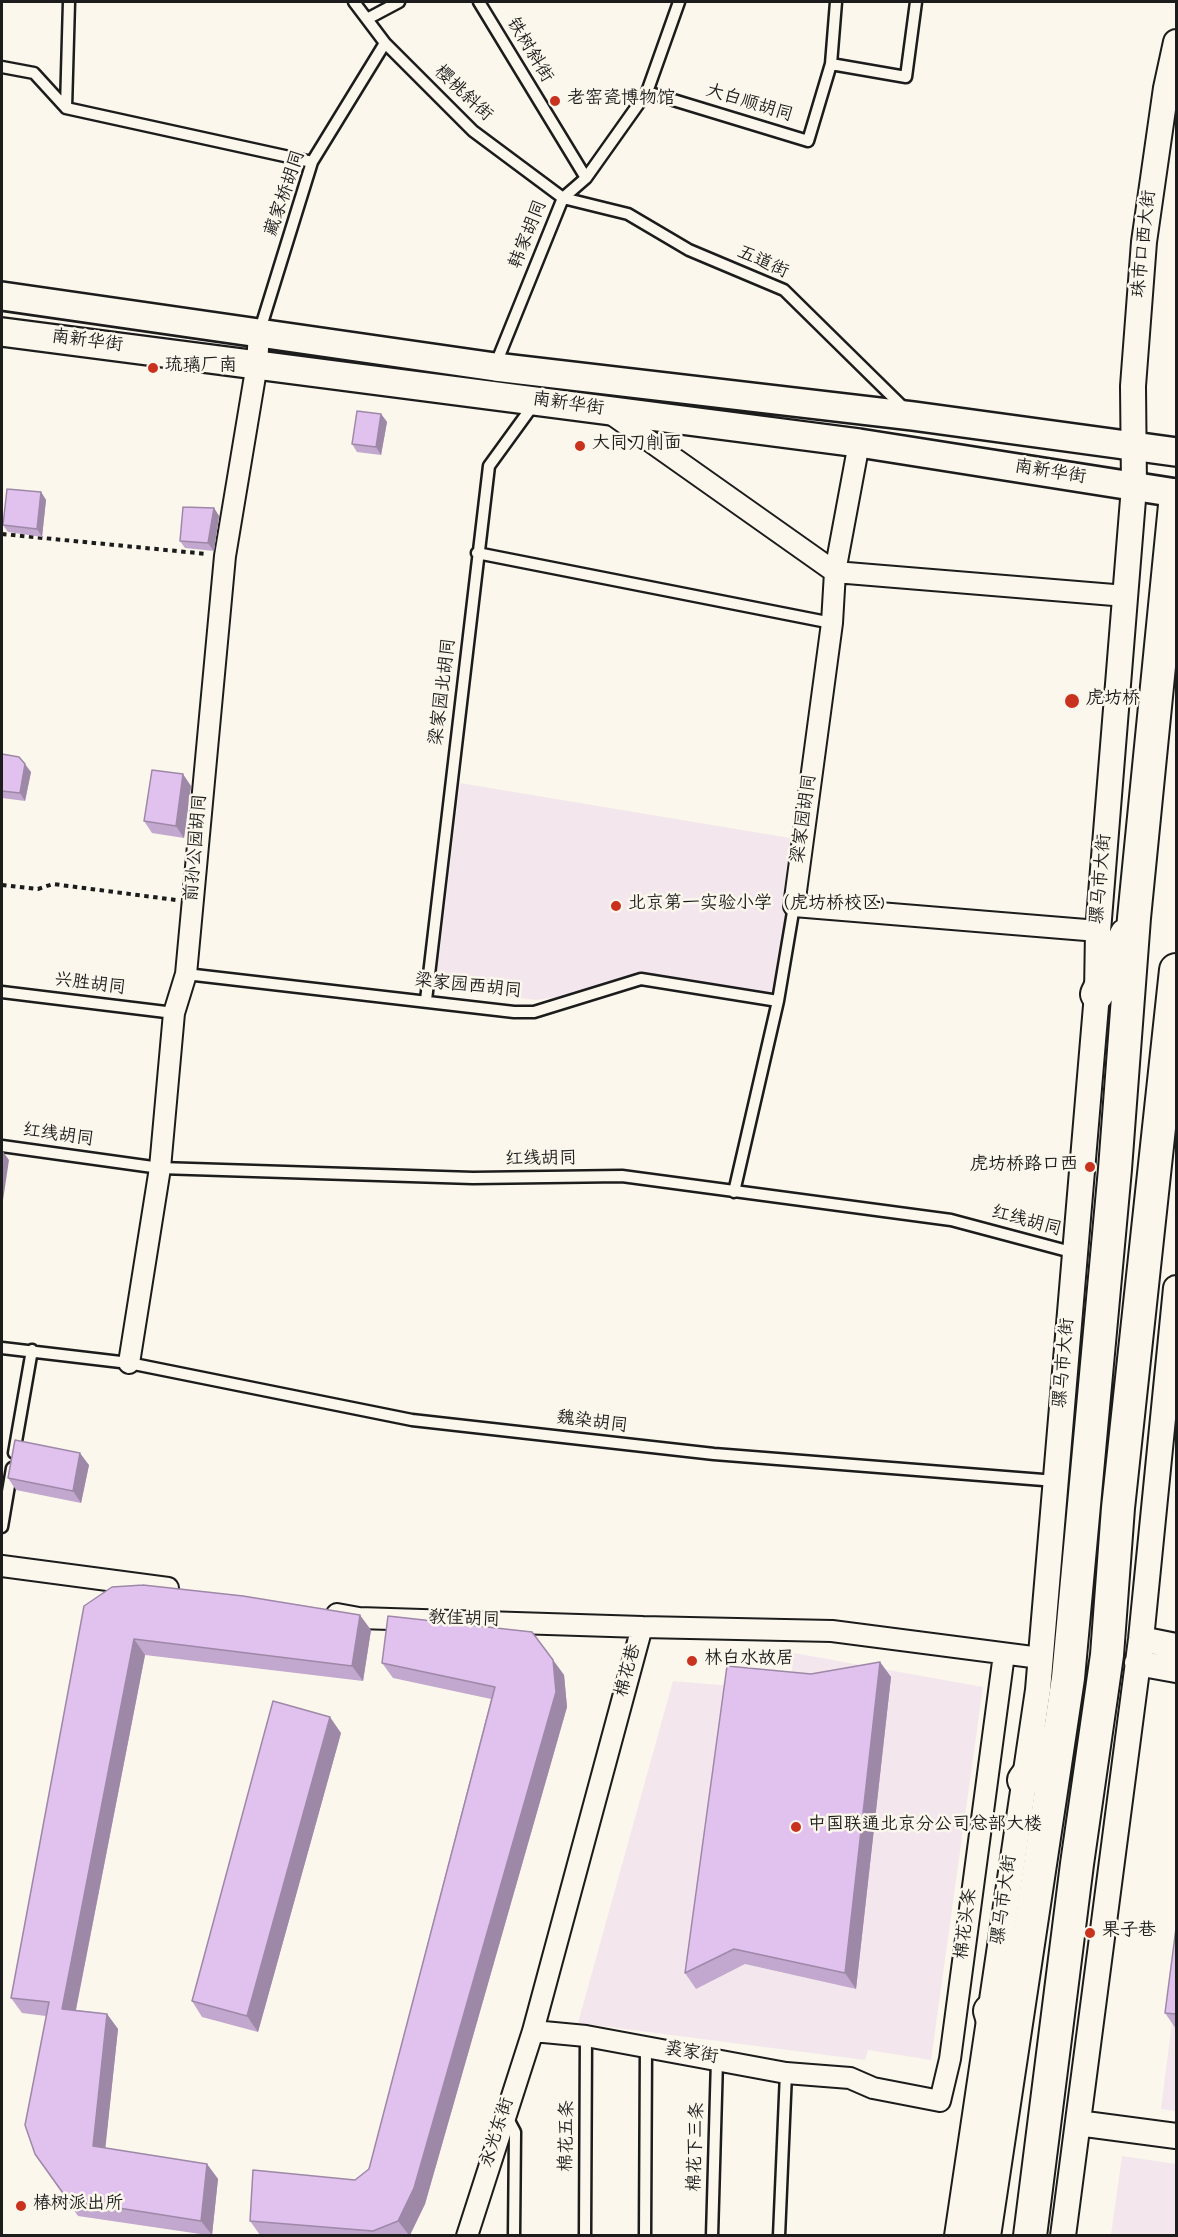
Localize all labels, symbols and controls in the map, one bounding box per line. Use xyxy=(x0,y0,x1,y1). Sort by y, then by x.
street label: 铁树斜街 xyxy=(500,15,556,87)
street label: 樱桃斜街 xyxy=(428,63,496,127)
street label: 大白顺胡同 xyxy=(703,82,795,128)
place label: 老窑瓷博物馆 xyxy=(567,90,675,112)
marker: 老窑瓷博物馆 xyxy=(548,94,562,108)
street label: 藏家桥胡同 xyxy=(262,148,312,240)
street label: 珠市口西大街 xyxy=(1130,189,1162,299)
street label: 韩家胡同 xyxy=(507,198,553,272)
street label: 五道街 xyxy=(733,243,791,285)
street label: 南新华街 xyxy=(50,328,124,358)
place label: 琉璃厂南 xyxy=(165,357,237,379)
marker: 琉璃厂南 xyxy=(146,361,160,375)
street label: 南新华街 xyxy=(531,390,605,422)
place label: 大同刀削面 xyxy=(592,435,682,457)
marker: 大同刀削面 xyxy=(573,439,587,453)
street label: 南新华街 xyxy=(1013,458,1087,490)
street label: 梁家园北胡同 xyxy=(428,637,462,747)
place label: 虎坊桥 xyxy=(1086,690,1140,712)
marker: 虎坊桥 xyxy=(1063,692,1081,710)
street label: 梁家园胡同 xyxy=(789,773,823,865)
street label: 前孙公园胡同 xyxy=(183,793,213,903)
street label: 骡马市大街 xyxy=(1088,833,1118,925)
place label: 北京第一实验小学（虎坊桥校区) xyxy=(628,895,885,917)
marker: 北京第一实验小学（虎坊桥校区) xyxy=(609,899,623,913)
street label: 兴胜胡同 xyxy=(53,971,127,1001)
street label: 梁家园西胡同 xyxy=(413,972,523,1004)
street label: 红线胡同 xyxy=(21,1121,95,1153)
street label: 红线胡同 xyxy=(505,1150,577,1172)
place label: 虎坊桥路口西 xyxy=(970,1156,1078,1178)
marker: 虎坊桥路口西 xyxy=(1083,1160,1097,1174)
street label: 红线胡同 xyxy=(988,1203,1064,1243)
street label: 骡马市大街 xyxy=(1051,1317,1081,1409)
street label: 魏染胡同 xyxy=(555,1409,629,1439)
street label: 教佳胡同 xyxy=(428,1609,500,1633)
street label: 棉花巷 xyxy=(613,1642,647,1700)
place label: 林白水故居 xyxy=(704,1650,794,1672)
marker: 林白水故居 xyxy=(685,1654,699,1668)
place label: 中国联通北京分公司总部大楼 xyxy=(808,1816,1042,1838)
marker: 中国联通北京分公司总部大楼 xyxy=(789,1820,803,1834)
street label: 骡马市大街 xyxy=(989,1854,1023,1946)
street label: 棉花头条 xyxy=(953,1887,983,1961)
place label: 果子巷 xyxy=(1102,1922,1156,1944)
marker: 果子巷 xyxy=(1083,1926,1097,1940)
street label: 裘家街 xyxy=(663,2040,719,2070)
street label: 永光东街 xyxy=(478,2095,520,2171)
street label: 棉花五条 xyxy=(558,2100,580,2172)
street label: 棉花下三条 xyxy=(686,2102,710,2192)
place label: 椿树派出所 xyxy=(33,2195,123,2217)
marker: 椿树派出所 xyxy=(14,2199,28,2213)

